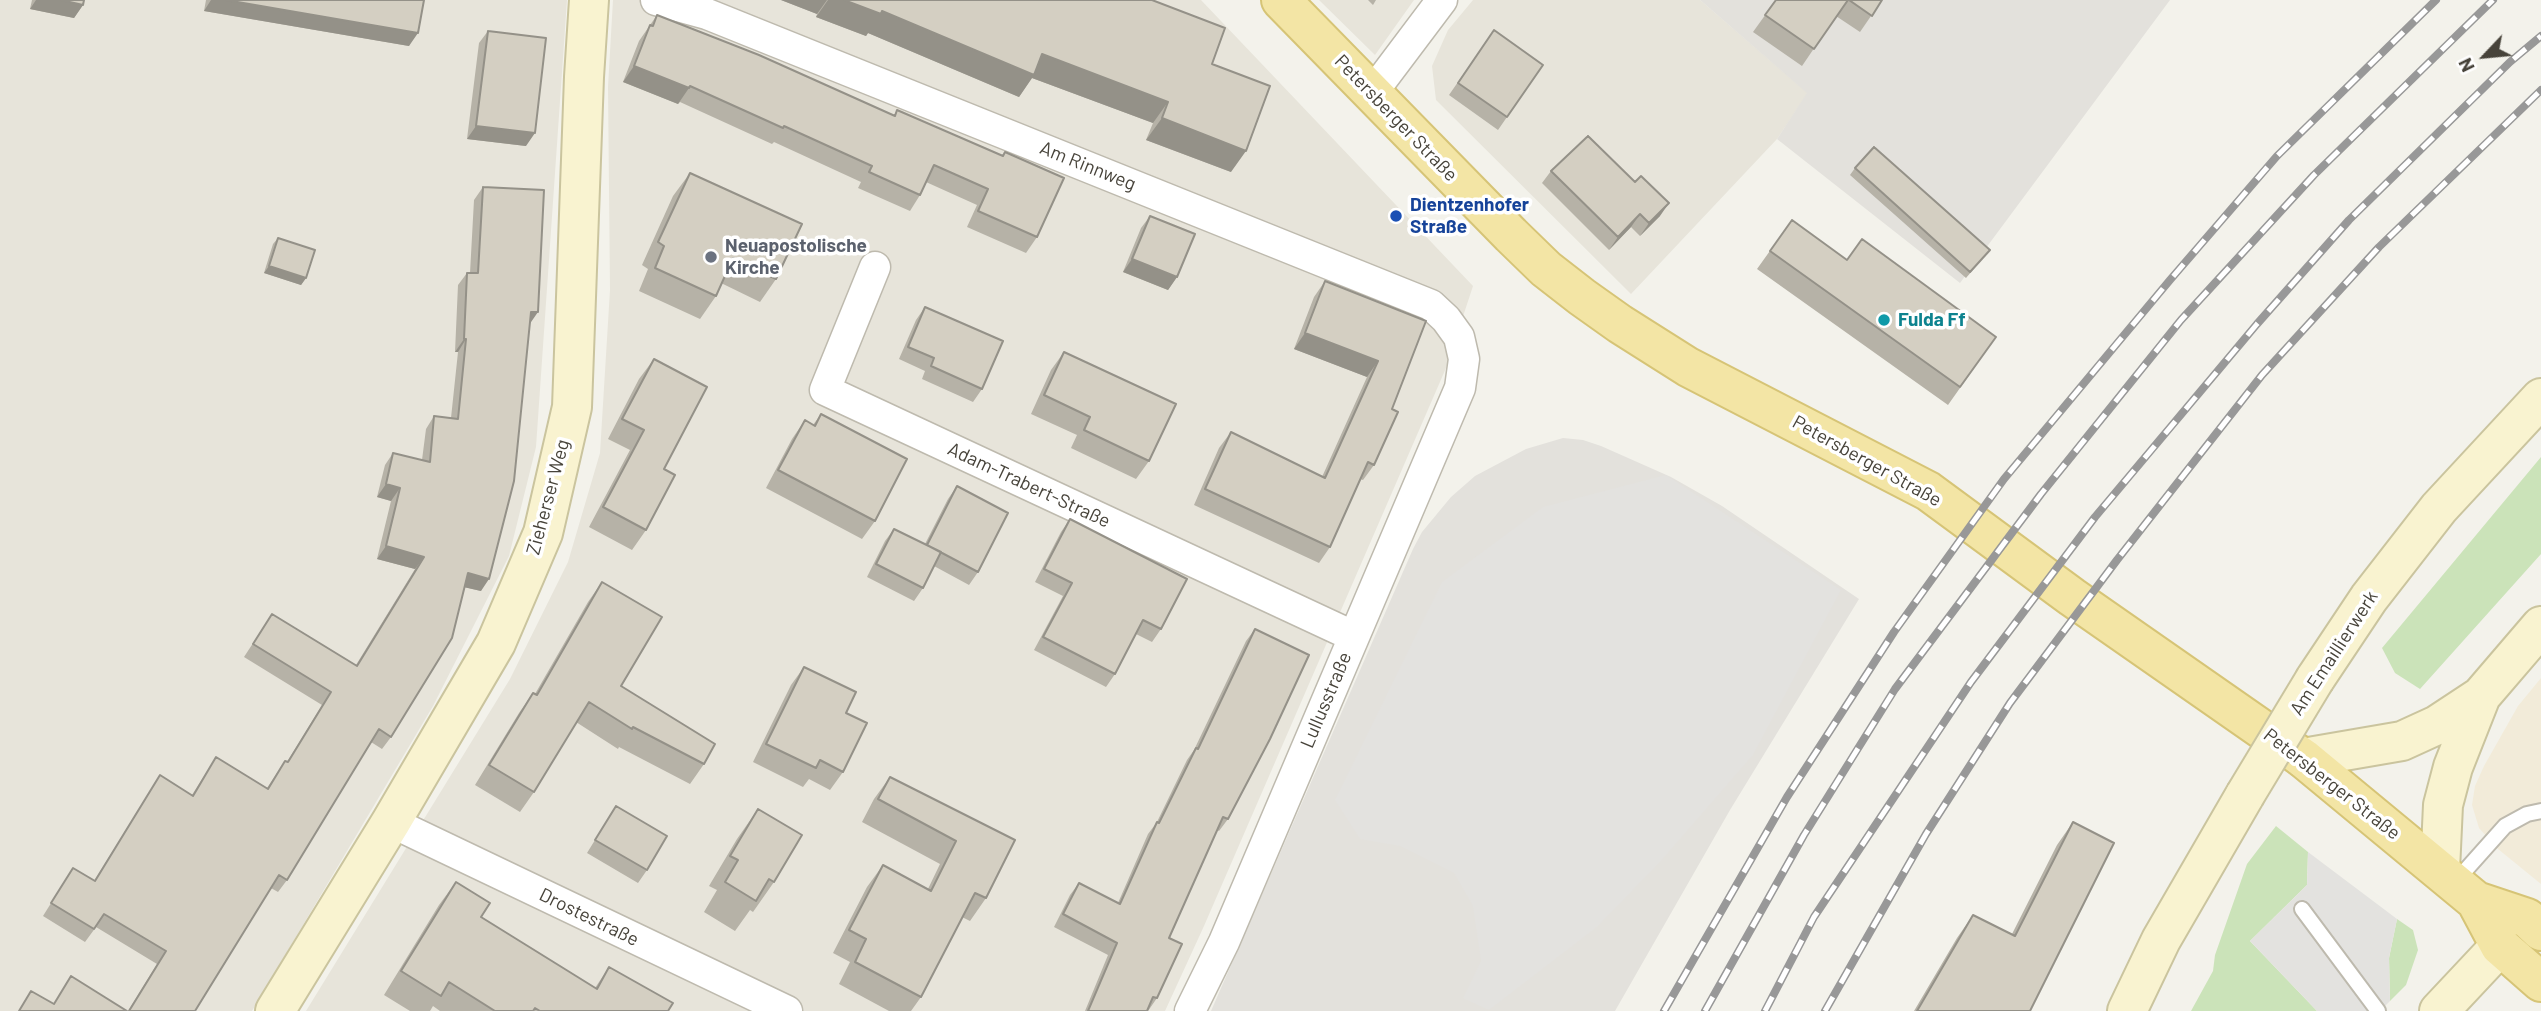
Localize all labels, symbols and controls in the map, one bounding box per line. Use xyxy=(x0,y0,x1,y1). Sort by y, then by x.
north arrow xyxy=(2450,21,2520,91)
street label: Petersberger Straße xyxy=(1330,50,1462,186)
text: N xyxy=(2453,55,2479,76)
street label: Am Rinnweg xyxy=(1037,136,1139,196)
place label: Dientzenhofer Straße xyxy=(1410,194,1529,238)
marker: Dientzenhofer Straße xyxy=(1388,208,1404,224)
place label: Neuapostolische Kirche xyxy=(725,235,867,279)
marker: Neuapostolische Kirche xyxy=(703,249,719,265)
place label: Fulda Ff xyxy=(1898,309,1966,331)
marker: Fulda Ff xyxy=(1876,312,1892,328)
street label: Petersberger Straße xyxy=(1788,411,1946,511)
street label: Zieherser Weg xyxy=(522,437,574,557)
street label: Adam-Trabert-Straße xyxy=(944,437,1114,533)
street label: Am Emaillierwerk xyxy=(2285,586,2383,720)
street label: Lullusstraße xyxy=(1296,649,1356,751)
street label: Petersberger Straße xyxy=(2259,724,2405,844)
street label: Drostestraße xyxy=(535,883,643,951)

